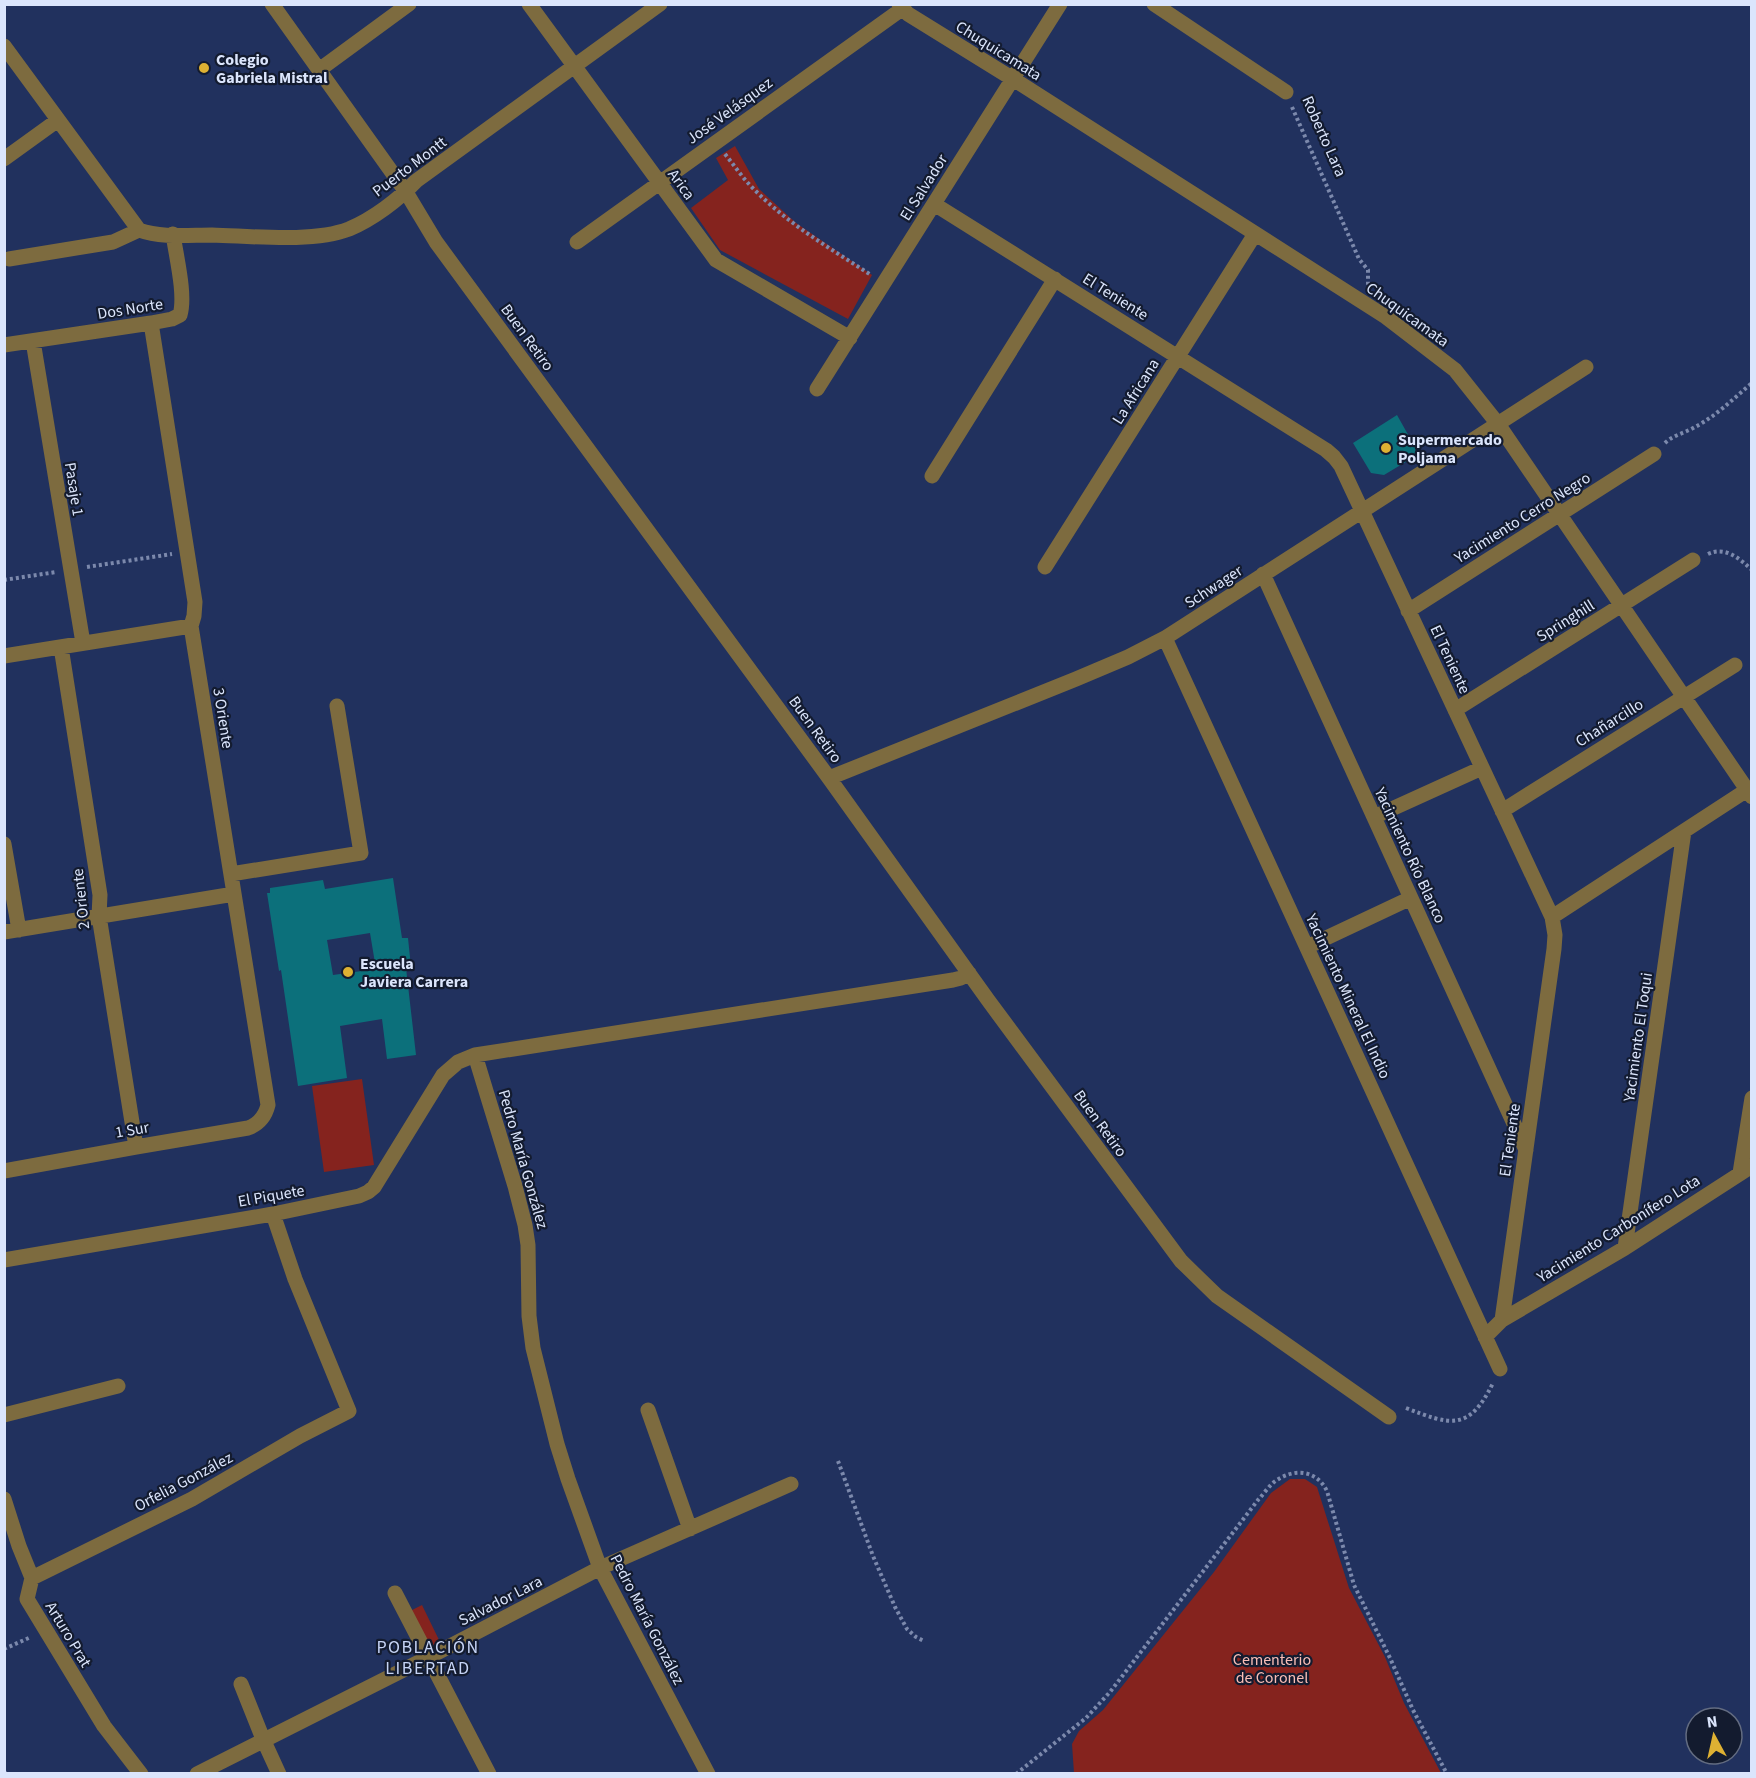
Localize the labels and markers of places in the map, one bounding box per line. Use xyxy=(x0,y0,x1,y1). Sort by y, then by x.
place label: Colegio Gabriela Mistral xyxy=(216,49,328,89)
marker: Colegio Gabriela Mistral xyxy=(197,61,211,75)
place label: Supermercado Poljama xyxy=(1398,429,1502,469)
marker: Supermercado Poljama xyxy=(1379,441,1393,455)
place label: Escuela Javiera Carrera xyxy=(360,953,468,993)
marker: Escuela Javiera Carrera xyxy=(341,965,355,979)

